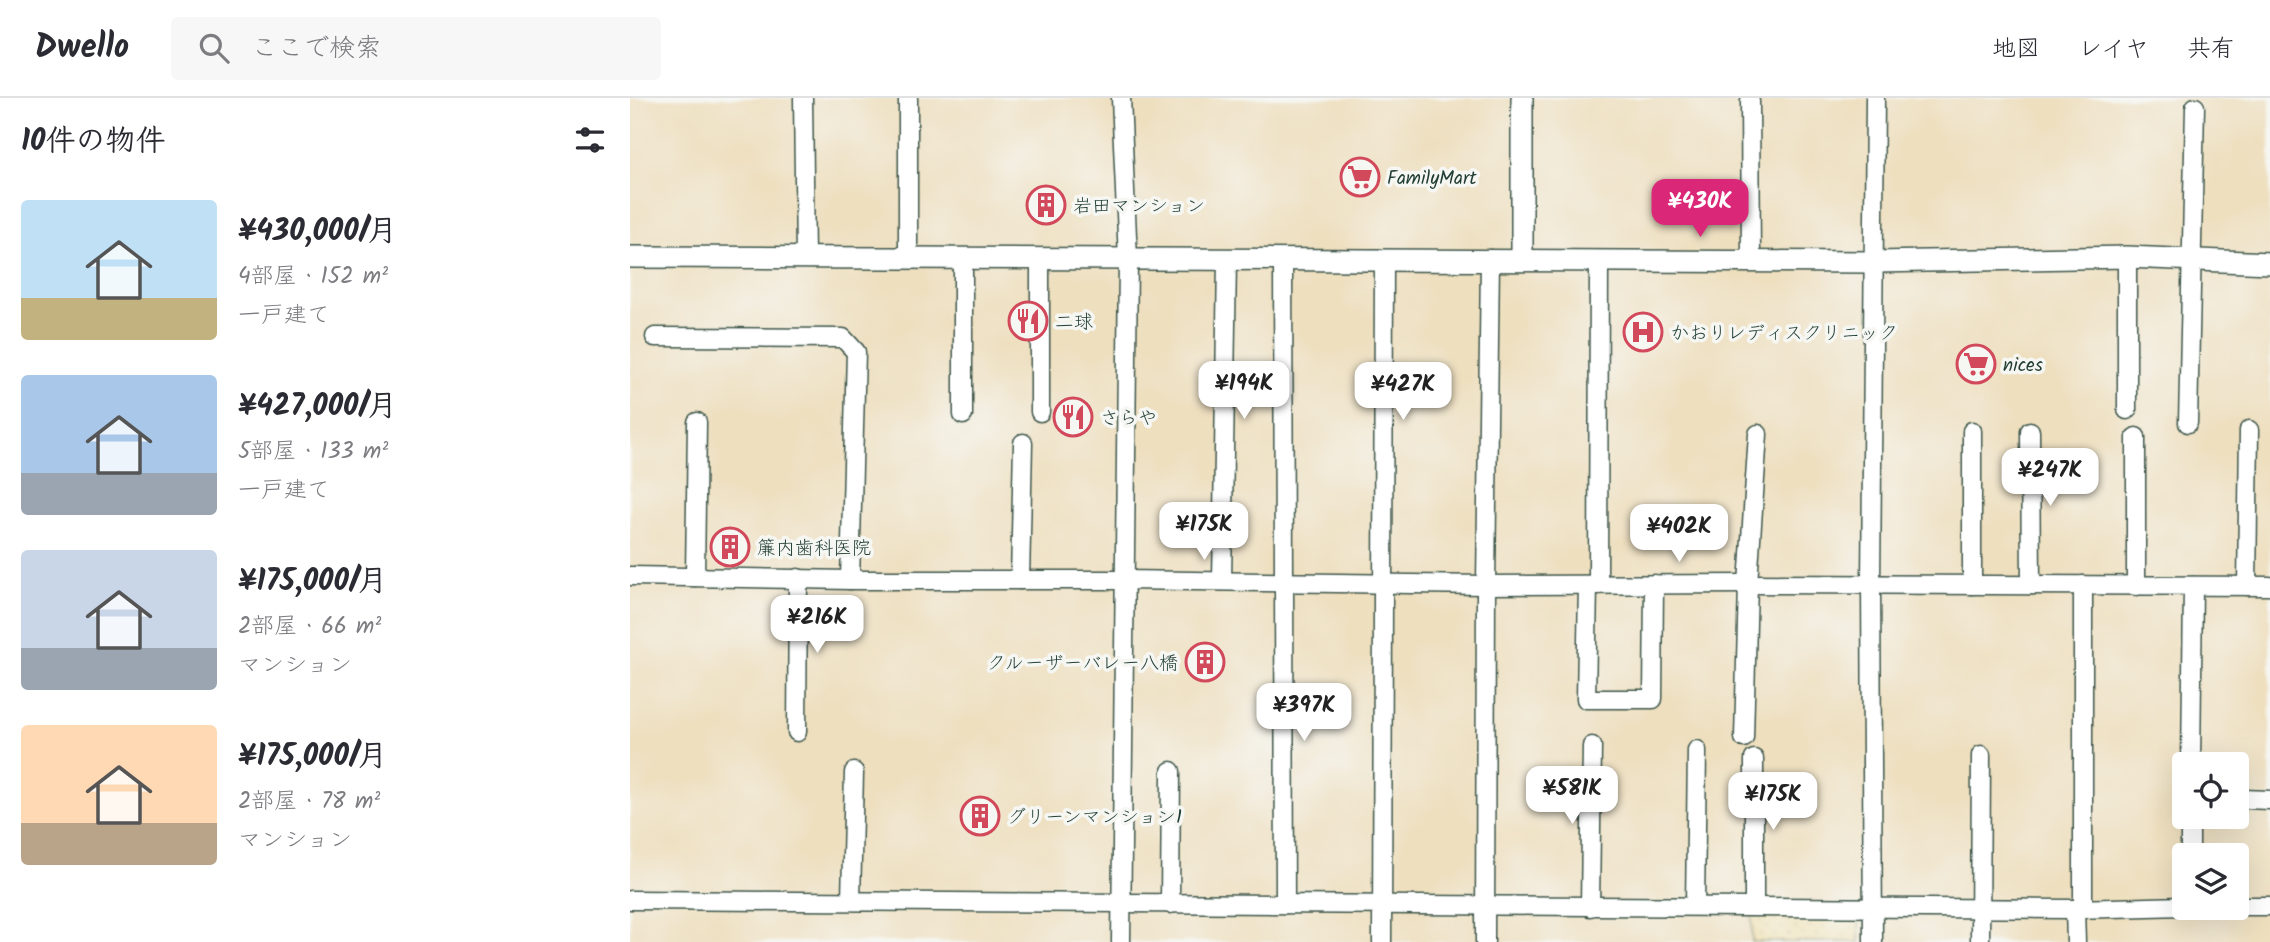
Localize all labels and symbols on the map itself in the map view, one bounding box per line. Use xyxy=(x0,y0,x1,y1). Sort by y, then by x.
supermarket icon: FamilyMart xyxy=(1339,156,1381,198)
place label: FamilyMart xyxy=(1387,164,1477,194)
pin: ¥430K xyxy=(1651,180,1749,239)
building icon: 岩田マンション xyxy=(1025,184,1067,226)
place label: 岩田マンション xyxy=(1073,192,1205,222)
restaurant icon: 二球 xyxy=(1007,300,1049,342)
place label: 二球 xyxy=(1055,308,1093,338)
hospital icon: かおりレディスクリニック xyxy=(1622,311,1664,353)
place label: かおりレディスクリニック xyxy=(1670,319,1898,349)
supermarket icon: nices xyxy=(1955,343,1997,385)
place label: nices xyxy=(2003,351,2043,381)
pin: ¥194K xyxy=(1195,362,1293,421)
pin: ¥427K xyxy=(1354,362,1452,422)
restaurant icon: さらや xyxy=(1052,396,1094,438)
place label: さらや xyxy=(1100,404,1157,434)
pin: ¥247K xyxy=(2001,448,2099,508)
pin: ¥175K xyxy=(1155,503,1253,562)
pin: ¥402K xyxy=(1630,504,1728,564)
building icon: 簾内歯科医院 xyxy=(709,526,751,568)
place label: 簾内歯科医院 xyxy=(757,534,871,564)
pin: ¥216K xyxy=(768,596,866,655)
building icon: クルーザーバレー八橋 xyxy=(1184,641,1226,683)
place label: クルーザーバレー八橋 xyxy=(987,649,1178,679)
pin: ¥397K xyxy=(1255,684,1353,743)
pin: ¥581K xyxy=(1523,766,1621,826)
pin: ¥175K xyxy=(1724,772,1822,832)
building icon: グリーンマンション1 xyxy=(959,795,1001,837)
place label: グリーンマンション1 xyxy=(1007,803,1182,833)

